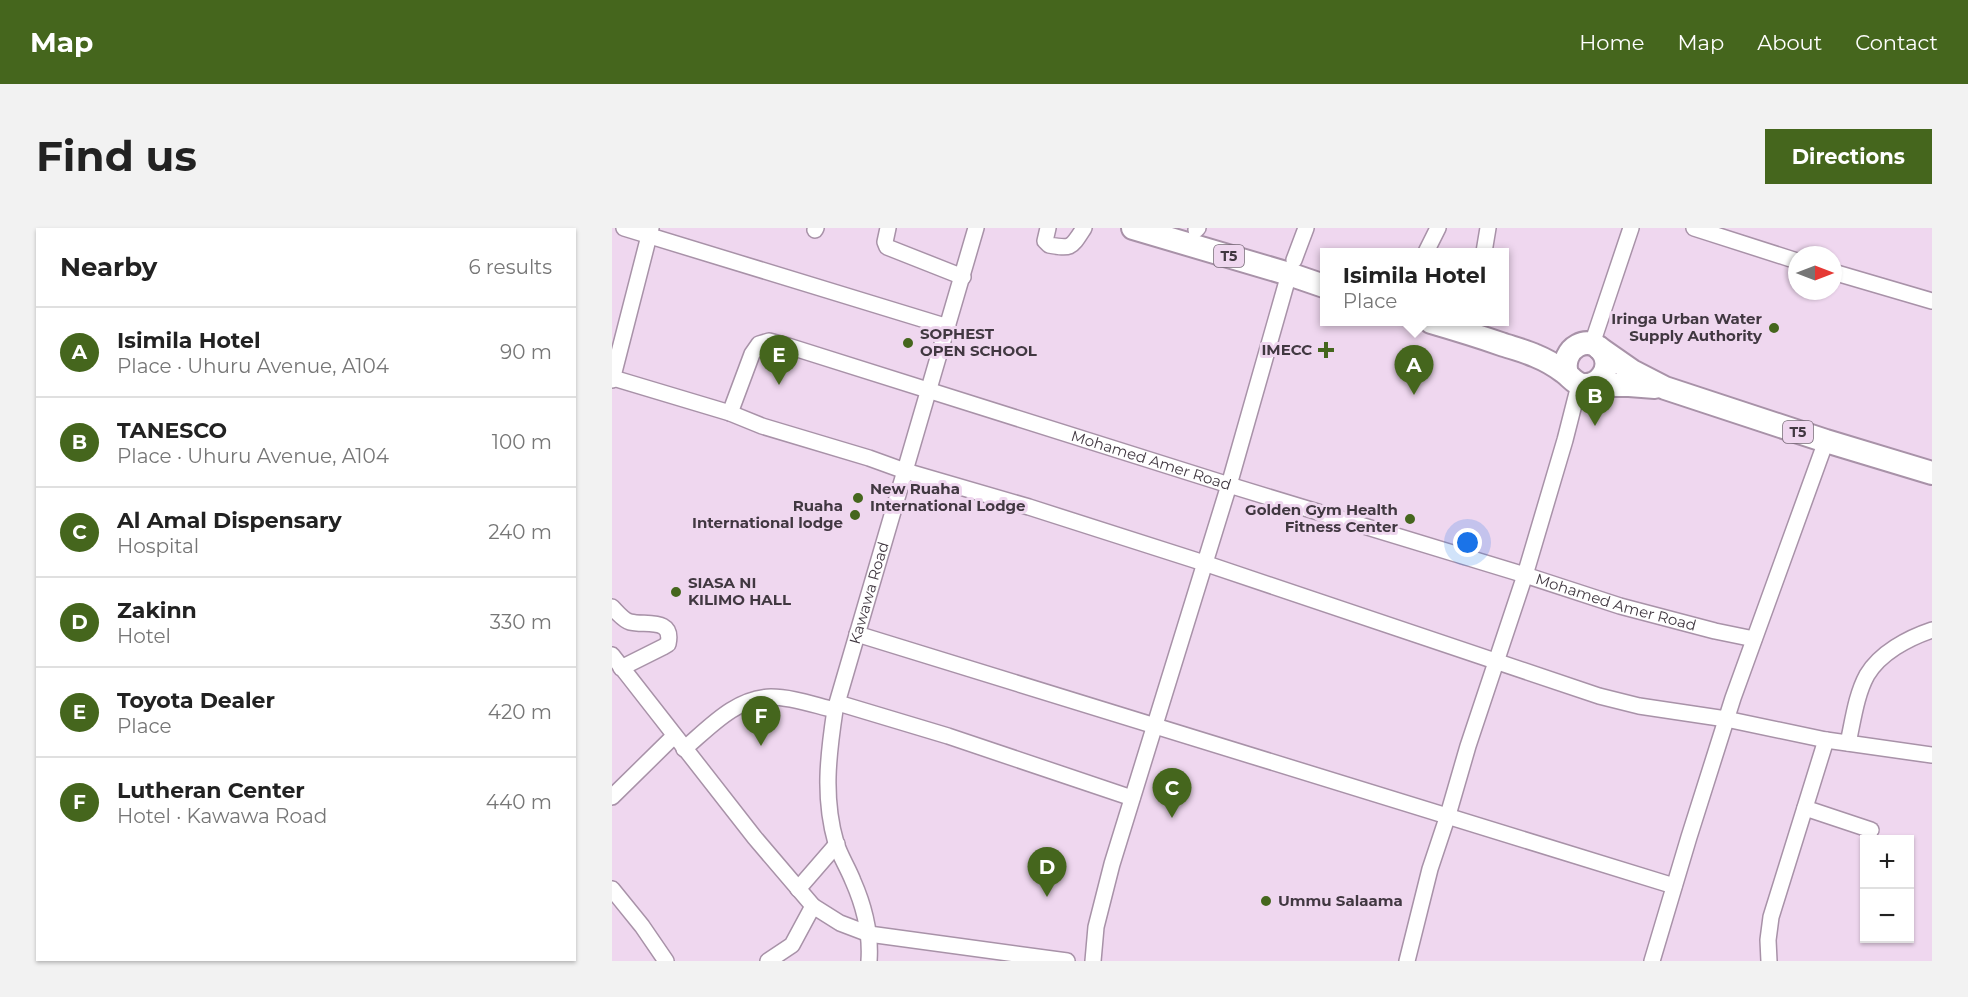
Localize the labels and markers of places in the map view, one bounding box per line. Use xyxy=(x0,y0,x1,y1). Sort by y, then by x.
place label: Iringa Urban Water Supply Authority xyxy=(1611,309,1763,345)
marker: Iringa Urban Water Supply Authority xyxy=(1767,321,1781,335)
place label: SOPHEST OPEN SCHOOL xyxy=(920,324,1037,360)
pin: E xyxy=(760,336,798,385)
marker: SOPHEST OPEN SCHOOL xyxy=(901,336,915,350)
place label: IMECC xyxy=(1261,340,1312,359)
marker: IMECC xyxy=(1317,341,1335,359)
pin: A xyxy=(1394,346,1434,395)
pin: B xyxy=(1576,376,1614,426)
place label: New Ruaha International Lodge xyxy=(870,479,1025,515)
marker: New Ruaha International Lodge xyxy=(851,491,865,505)
place label: Ruaha International lodge xyxy=(692,496,843,532)
place label: Golden Gym Health Fitness Center xyxy=(1245,500,1399,536)
marker: Ruaha International lodge xyxy=(848,508,862,522)
marker: Golden Gym Health Fitness Center xyxy=(1403,512,1417,526)
place label: SIASA NI KILIMO HALL xyxy=(688,573,791,609)
marker: SIASA NI KILIMO HALL xyxy=(669,585,683,599)
pin: F xyxy=(742,696,780,746)
pin: C xyxy=(1152,768,1192,818)
pin: D xyxy=(1028,848,1066,897)
place label: Ummu Salaama xyxy=(1278,891,1403,910)
marker: Ummu Salaama xyxy=(1259,894,1273,908)

